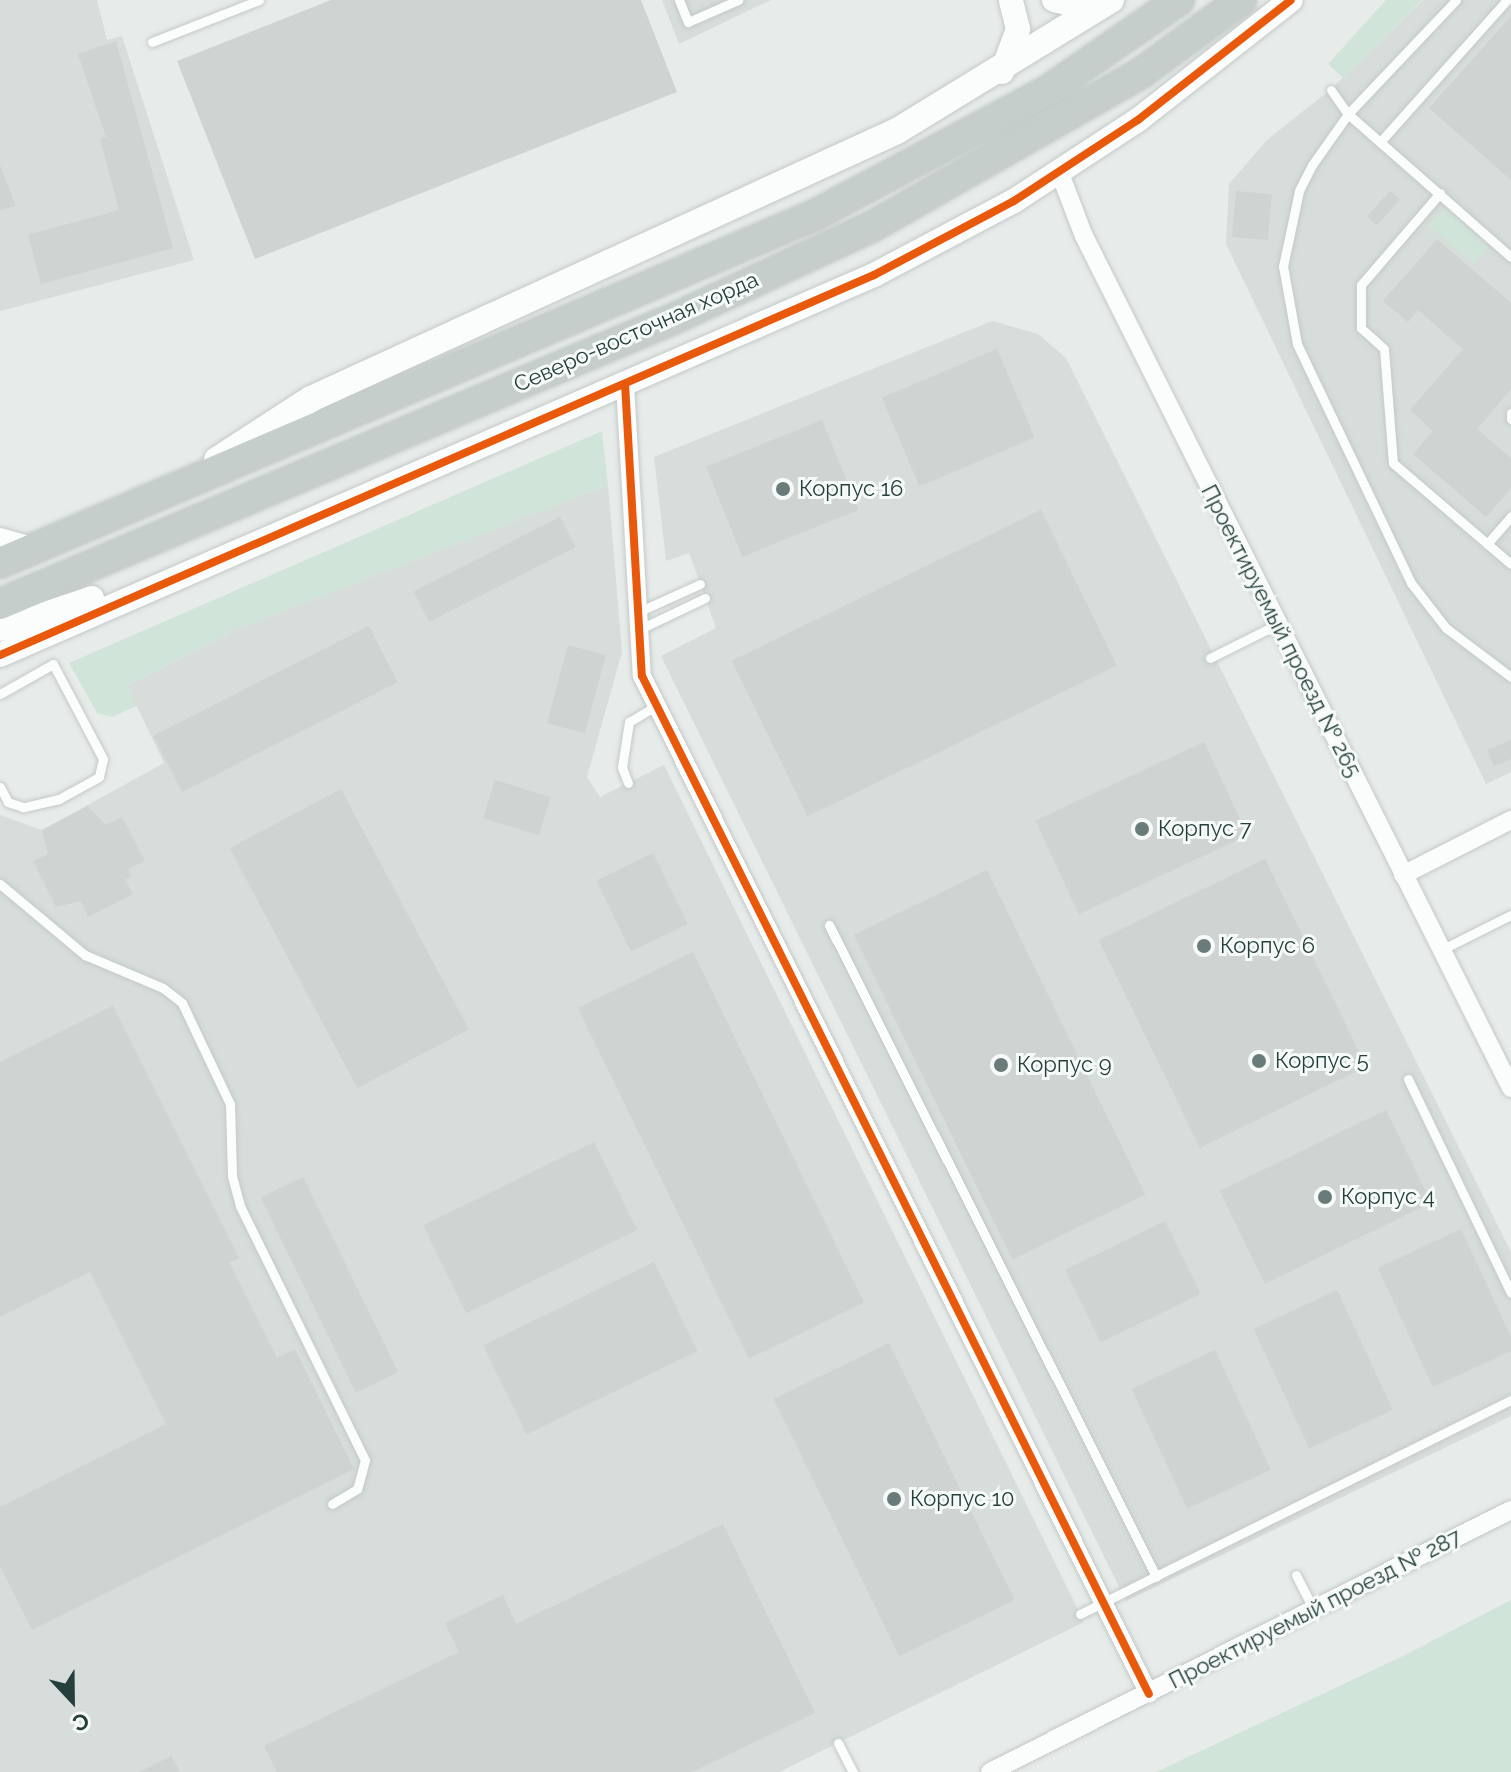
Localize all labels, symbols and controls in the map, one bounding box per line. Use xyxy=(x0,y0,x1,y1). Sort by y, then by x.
street label: Северо-восточная хорда xyxy=(510,266,762,398)
place label: Корпус 16 xyxy=(799,476,903,502)
marker: Корпус 16 xyxy=(774,480,792,498)
street label: Проектируемый проезд № 265 xyxy=(1196,480,1366,782)
place label: Корпус 7 xyxy=(1158,816,1251,842)
marker: Корпус 7 xyxy=(1133,820,1151,838)
place label: Корпус 6 xyxy=(1220,933,1315,959)
marker: Корпус 6 xyxy=(1195,937,1213,955)
place label: Корпус 5 xyxy=(1275,1048,1369,1074)
place label: Корпус 9 xyxy=(1017,1052,1112,1078)
marker: Корпус 5 xyxy=(1250,1052,1268,1070)
marker: Корпус 9 xyxy=(992,1056,1010,1074)
place label: Корпус 4 xyxy=(1341,1184,1435,1210)
marker: Корпус 4 xyxy=(1316,1188,1334,1206)
place label: Корпус 10 xyxy=(910,1486,1015,1512)
marker: Корпус 10 xyxy=(885,1490,903,1508)
street label: Проектируемый проезд № 287 xyxy=(1164,1524,1466,1694)
north arrow xyxy=(32,1660,112,1740)
text: С xyxy=(69,1707,93,1737)

